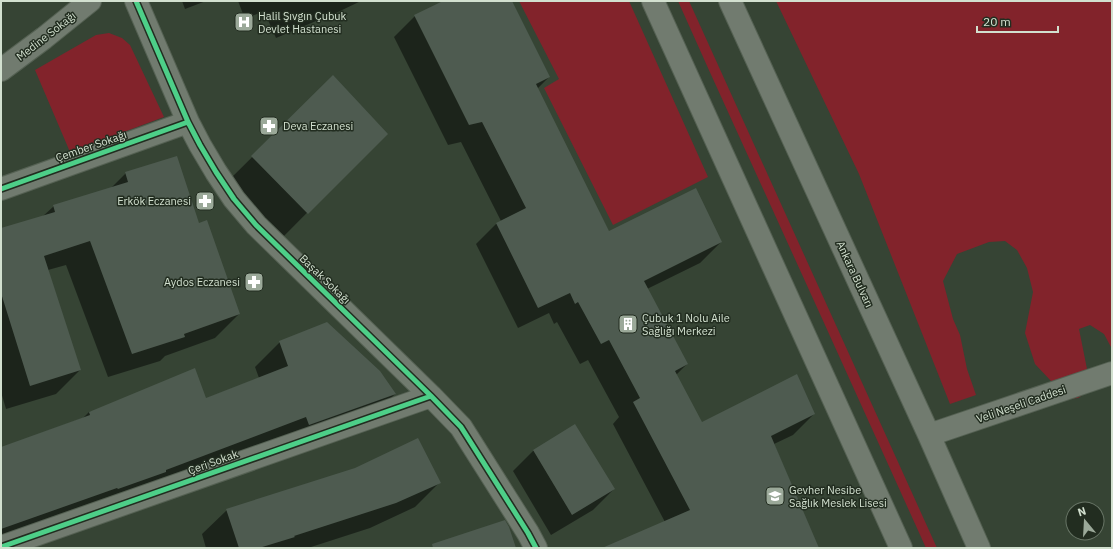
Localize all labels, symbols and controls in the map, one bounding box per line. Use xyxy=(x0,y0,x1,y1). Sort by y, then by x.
street label: Medine Sokağı xyxy=(13,8,79,64)
scale bar xyxy=(977,8,1058,34)
place label: Halil Şıvgın Çubuk Devlet Hastanesi xyxy=(258,9,347,36)
hospital icon: Halil Şıvgın Çubuk Devlet Hastanesi xyxy=(233,11,255,33)
text: 20 m xyxy=(983,14,1011,29)
pharmacy icon: Deva Eczanesi xyxy=(258,115,280,137)
place label: Deva Eczanesi xyxy=(283,119,353,133)
street label: Çember Sokağı xyxy=(54,127,128,165)
pharmacy icon: Erkök Eczanesi xyxy=(194,190,216,212)
place label: Erkök Eczanesi xyxy=(117,194,191,208)
street label: Ankara Bulvarı xyxy=(834,239,876,309)
street label: Başak Sokağı xyxy=(297,251,353,307)
pharmacy icon: Aydos Eczanesi xyxy=(243,271,265,293)
place label: Aydos Eczanesi xyxy=(164,275,240,289)
place label: Çubuk 1 Nolu Aile Sağlığı Merkezi xyxy=(642,311,730,338)
building icon: Çubuk 1 Nolu Aile Sağlığı Merkezi xyxy=(617,313,639,335)
street label: Veli Neşeli Caddesi xyxy=(974,382,1068,426)
street label: Çeri Sokak xyxy=(186,446,240,478)
place label: Gevher Nesibe Sağlık Meslek Lisesi xyxy=(789,483,887,510)
school or university icon: Gevher Nesibe Sağlık Meslek Lisesi xyxy=(764,485,786,507)
north arrow xyxy=(1065,501,1105,541)
text: N xyxy=(1076,504,1088,519)

